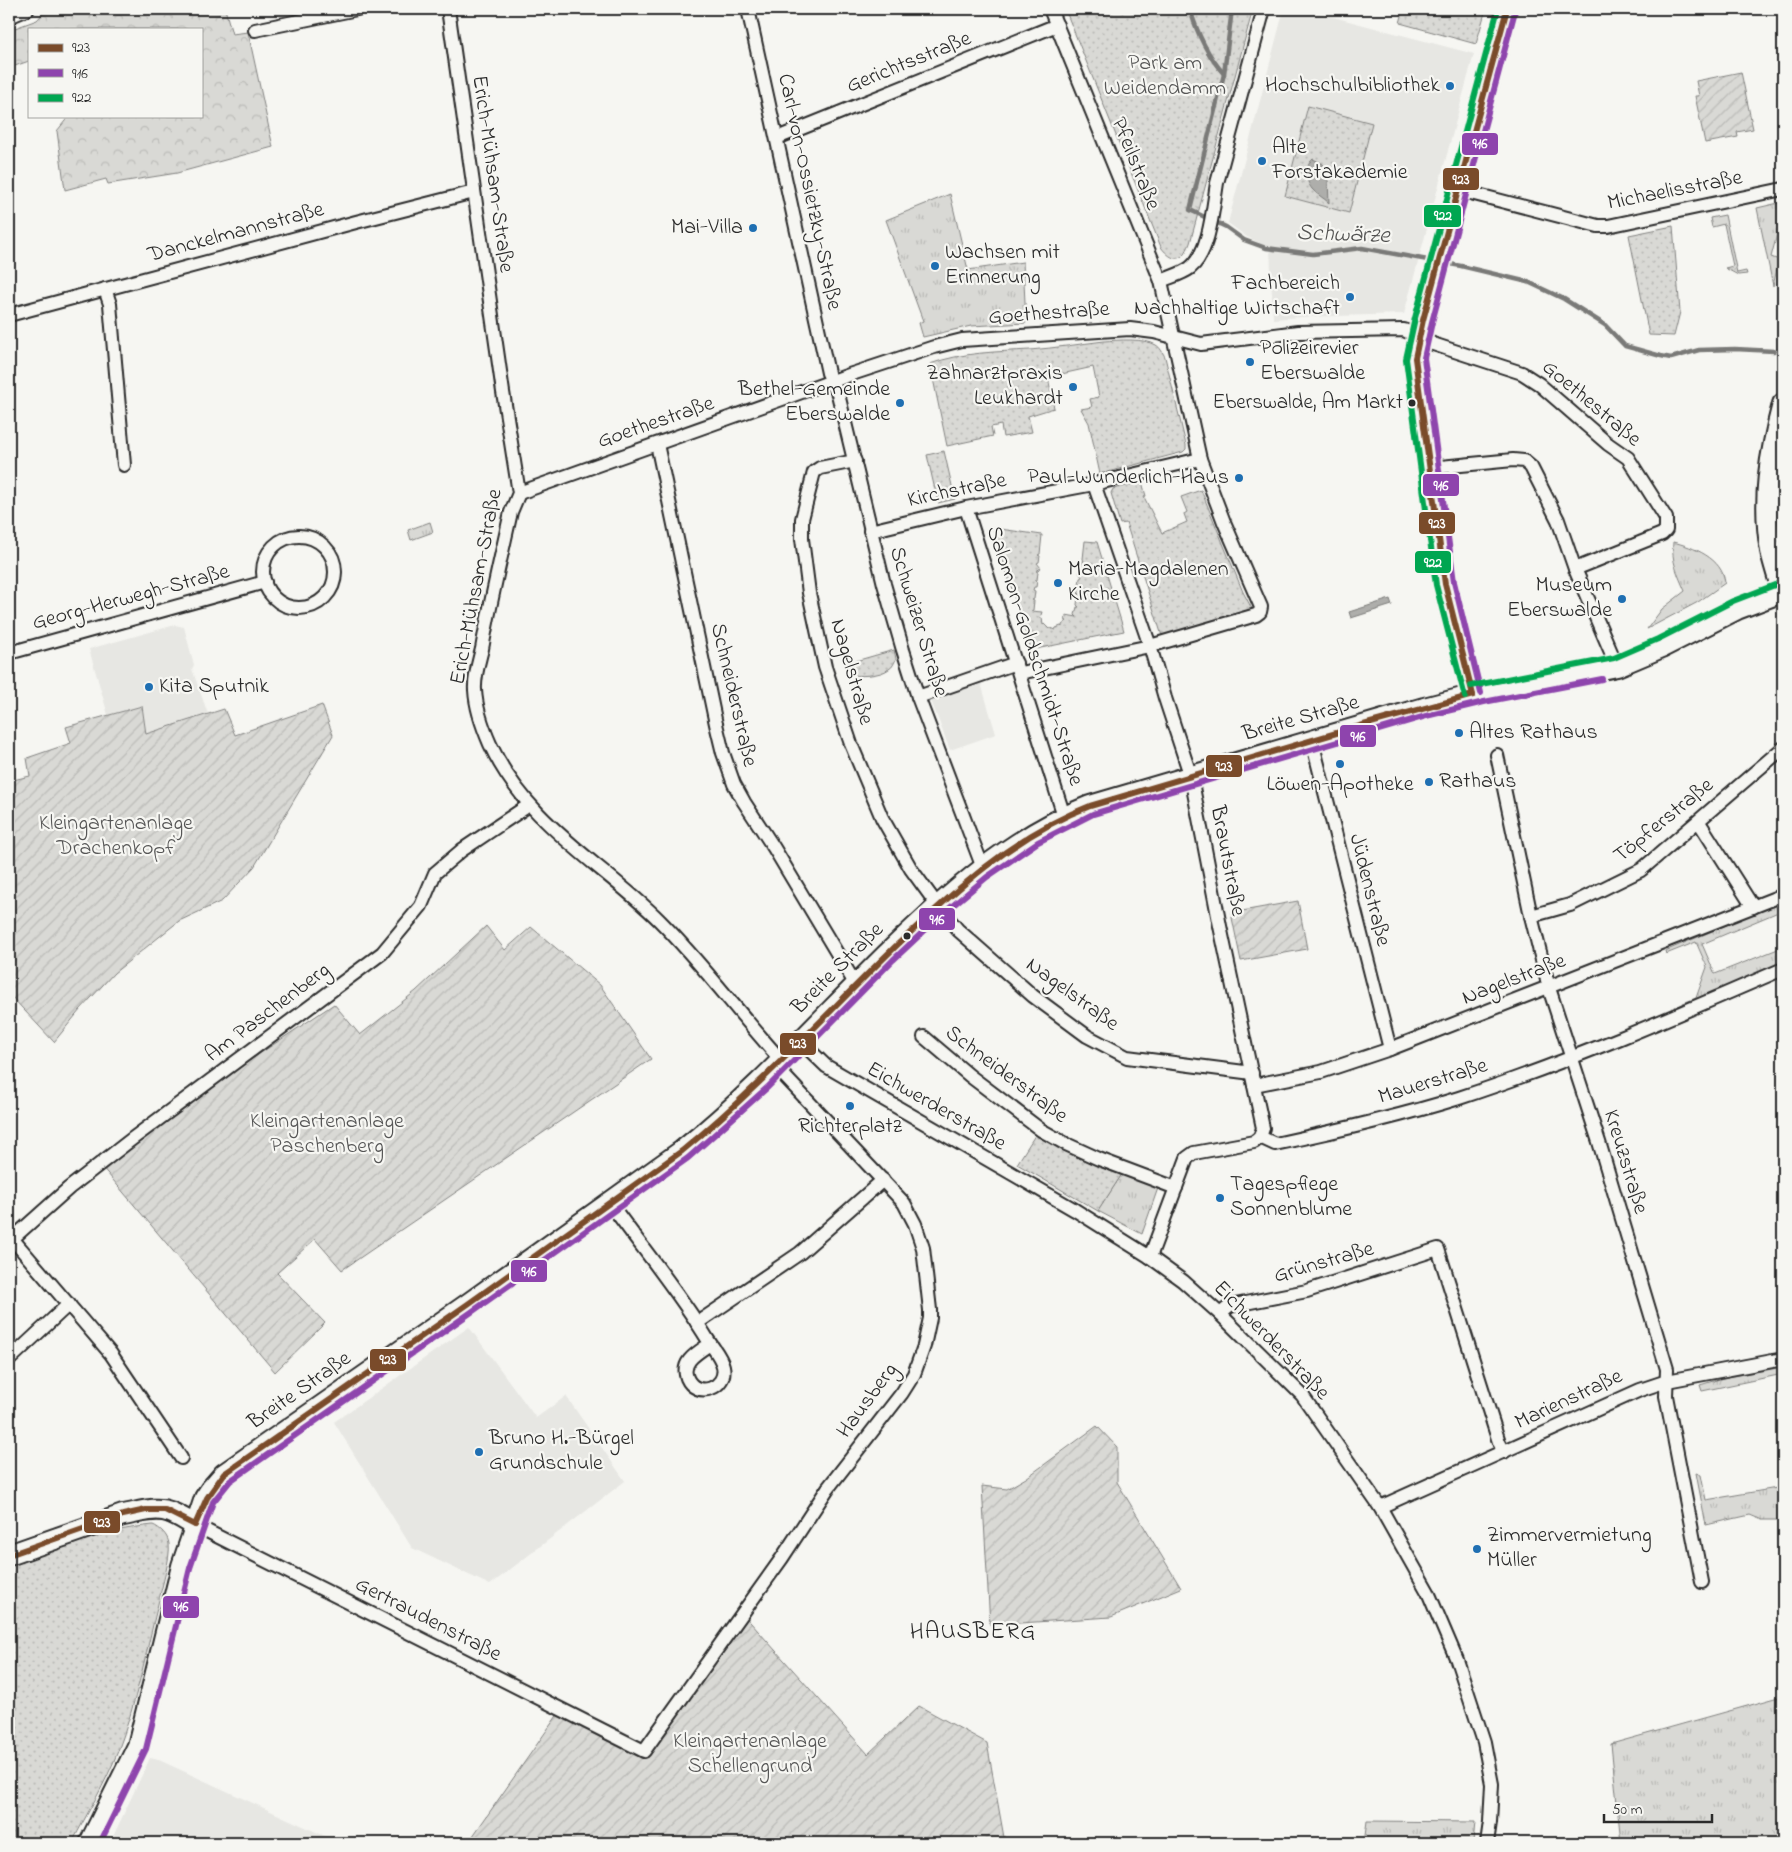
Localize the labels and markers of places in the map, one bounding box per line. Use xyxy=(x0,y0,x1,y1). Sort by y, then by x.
place label: Hochschulbibliothek xyxy=(1265,70,1440,102)
marker: Hochschulbibliothek xyxy=(1444,80,1456,92)
place label: Alte Forstakademie xyxy=(1271,132,1408,189)
marker: Alte Forstakademie xyxy=(1256,155,1268,167)
place label: Mai-Villa xyxy=(671,212,743,244)
marker: Mai-Villa xyxy=(747,222,759,234)
place label: Wachsen mit Erinnerung xyxy=(945,237,1061,295)
marker: Wachsen mit Erinnerung xyxy=(929,260,941,272)
place label: Fachbereich Nachhaltige Wirtschaft xyxy=(1134,268,1341,326)
marker: Fachbereich Nachhaltige Wirtschaft xyxy=(1344,291,1356,303)
place label: Polizeirevier Eberswalde xyxy=(1260,333,1365,390)
marker: Polizeirevier Eberswalde xyxy=(1244,356,1256,368)
place label: Zahnarztpraxis Leukhardt xyxy=(926,358,1064,415)
place label: Bethel-Gemeinde Eberswalde xyxy=(737,374,890,431)
marker: Zahnarztpraxis Leukhardt xyxy=(1067,381,1079,393)
place label: Eberswalde, Am Markt xyxy=(1213,388,1403,418)
marker: Bethel-Gemeinde Eberswalde xyxy=(894,397,906,409)
marker: Eberswalde, Am Markt xyxy=(1407,398,1417,408)
place label: Paul-Wunderlich-Haus xyxy=(1027,462,1229,494)
marker: Paul-Wunderlich-Haus xyxy=(1233,472,1245,484)
place label: Maria-Magdalenen Kirche xyxy=(1068,554,1229,611)
place label: Museum Eberswalde xyxy=(1507,570,1612,627)
marker: Maria-Magdalenen Kirche xyxy=(1052,577,1064,589)
marker: Museum Eberswalde xyxy=(1616,593,1628,605)
place label: Kita Sputnik xyxy=(159,671,269,703)
marker: Kita Sputnik xyxy=(143,681,155,693)
place label: Altes Rathaus xyxy=(1469,717,1598,749)
marker: Altes Rathaus xyxy=(1453,727,1465,739)
marker: Löwen-Apotheke xyxy=(1334,758,1346,770)
place label: Rathaus xyxy=(1439,766,1516,798)
place label: Löwen-Apotheke xyxy=(1266,769,1414,801)
marker: Rathaus xyxy=(1423,776,1435,788)
unlabelled marker xyxy=(902,931,912,941)
marker: Richterplatz xyxy=(844,1100,856,1112)
place label: Richterplatz xyxy=(798,1111,903,1143)
place label: Tagespflege Sonnenblume xyxy=(1230,1169,1352,1226)
marker: Tagespflege Sonnenblume xyxy=(1214,1192,1226,1204)
place label: Bruno H.-Bürgel Grundschule xyxy=(488,1423,634,1480)
marker: Bruno H.-Bürgel Grundschule xyxy=(473,1446,485,1458)
place label: Zimmervermietung Müller xyxy=(1487,1520,1652,1577)
marker: Zimmervermietung Müller xyxy=(1471,1543,1483,1555)

